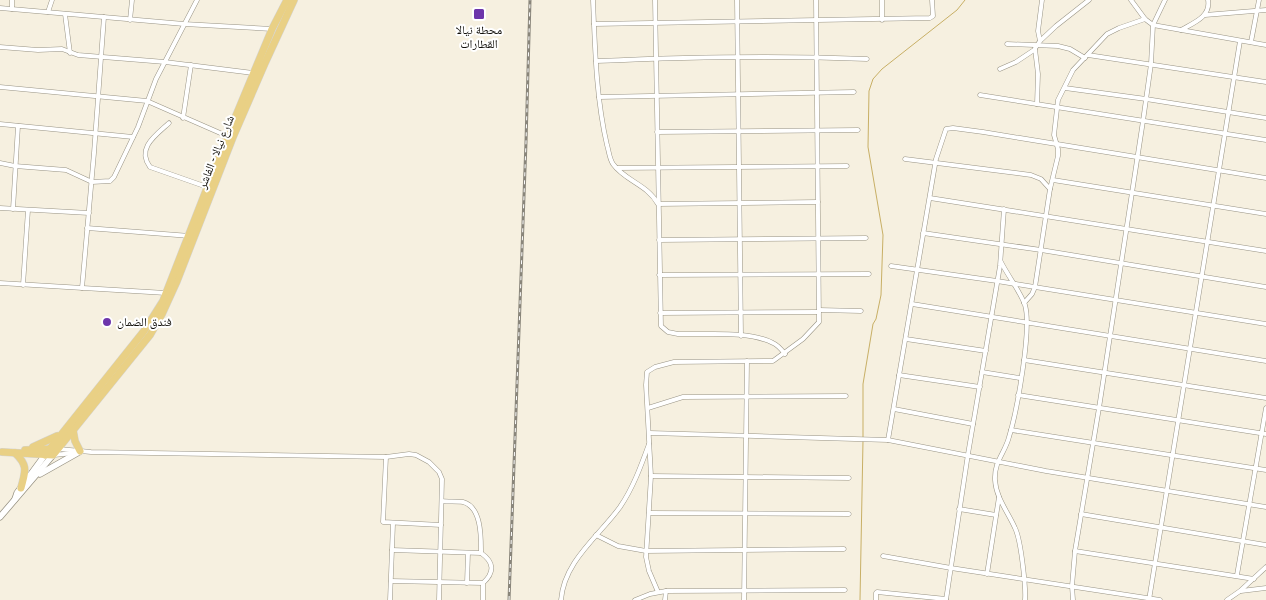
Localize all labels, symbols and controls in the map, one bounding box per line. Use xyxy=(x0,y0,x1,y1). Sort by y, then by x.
marker: محطة نيالا القطارات xyxy=(472,7,486,21)
place label: محطة نيالا القطارات xyxy=(456,23,502,51)
street label: شارع نيالا - الفاشر xyxy=(195,113,238,192)
place label: فندق الضمان xyxy=(117,315,172,329)
marker: فندق الضمان xyxy=(101,316,113,328)

